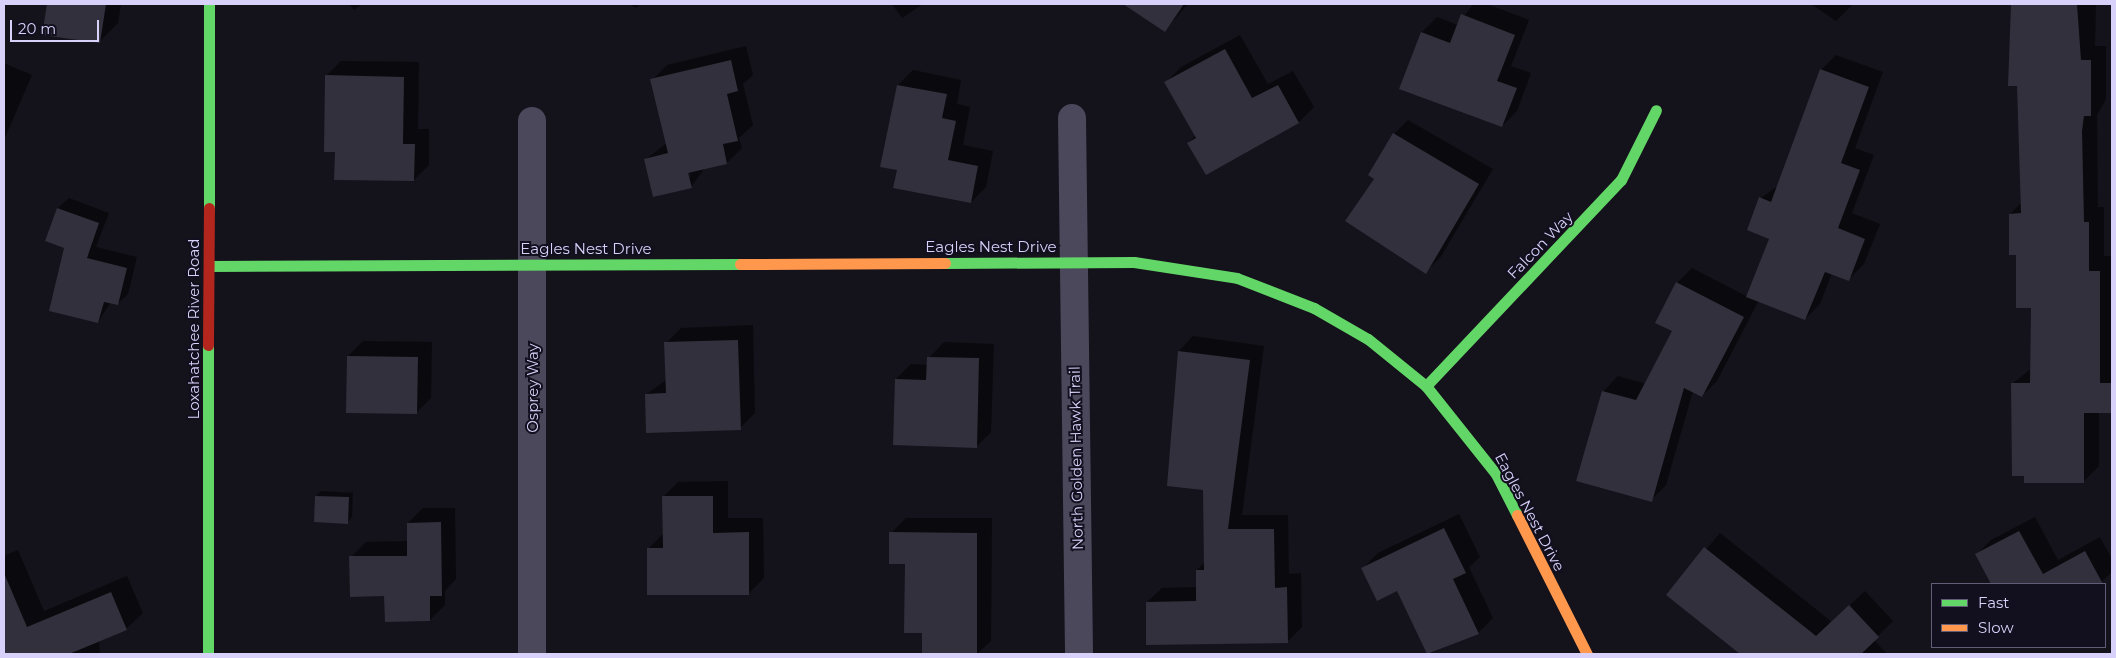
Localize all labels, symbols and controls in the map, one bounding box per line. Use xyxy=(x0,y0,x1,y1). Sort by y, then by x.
scale bar xyxy=(12,10,101,42)
text: 20 m xyxy=(18,19,56,38)
street label: Falcon Way xyxy=(1504,208,1576,282)
street label: Eagles Nest Drive xyxy=(925,238,1057,256)
street label: Loxahatchee River Road xyxy=(185,239,203,419)
street label: Eagles Nest Drive xyxy=(520,240,652,258)
street label: Osprey Way xyxy=(524,343,542,433)
street label: North Golden Hawk Trail xyxy=(1065,366,1087,550)
street label: Eagles Nest Drive xyxy=(1491,450,1569,574)
legend xyxy=(1931,583,2106,648)
text: Fast xyxy=(1978,593,2009,612)
text: Slow xyxy=(1978,618,2014,637)

